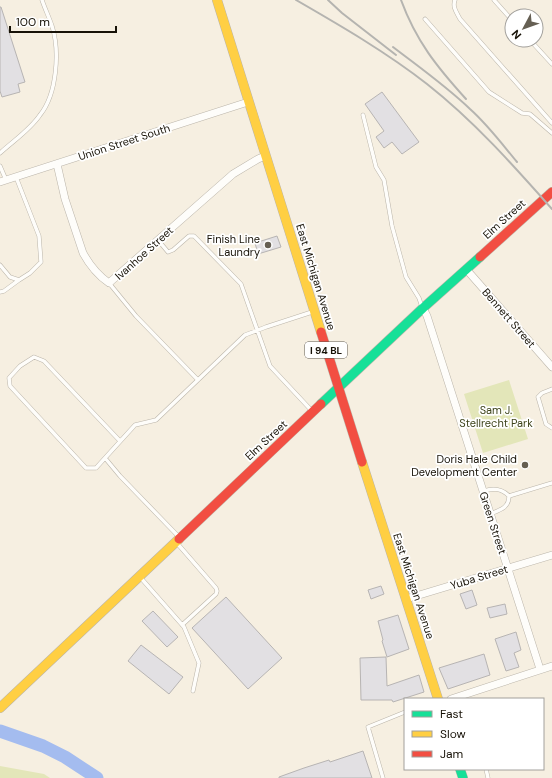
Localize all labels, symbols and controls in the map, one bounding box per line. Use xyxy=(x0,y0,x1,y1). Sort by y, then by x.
scale bar xyxy=(10,8,116,34)
north arrow xyxy=(504,8,544,48)
text: 100 m xyxy=(16,14,50,30)
text: N xyxy=(509,27,524,42)
street label: Union Street South xyxy=(76,121,172,163)
street label: Elm Street xyxy=(480,196,528,242)
street label: East Michigan Avenue xyxy=(293,222,339,332)
street label: Ivanhoe Street xyxy=(112,223,176,283)
place label: Finish Line Laundry xyxy=(207,232,260,259)
marker: Finish Line Laundry xyxy=(263,240,273,250)
street label: Bennett Street xyxy=(479,285,539,351)
road number: I 94 BL xyxy=(305,342,347,358)
park label: Sam J. Stellrecht Park xyxy=(459,403,533,430)
street label: Elm Street xyxy=(242,417,290,463)
place label: Doris Hale Child Development Center xyxy=(411,452,517,479)
marker: Doris Hale Child Development Center xyxy=(520,460,530,470)
street label: Green Street xyxy=(476,490,510,556)
street label: East Michigan Avenue xyxy=(390,531,438,641)
street label: Yuba Street xyxy=(449,562,509,592)
legend xyxy=(404,698,544,770)
text: Fast xyxy=(440,706,463,722)
text: Slow xyxy=(440,726,466,742)
text: Jam xyxy=(440,746,463,762)

